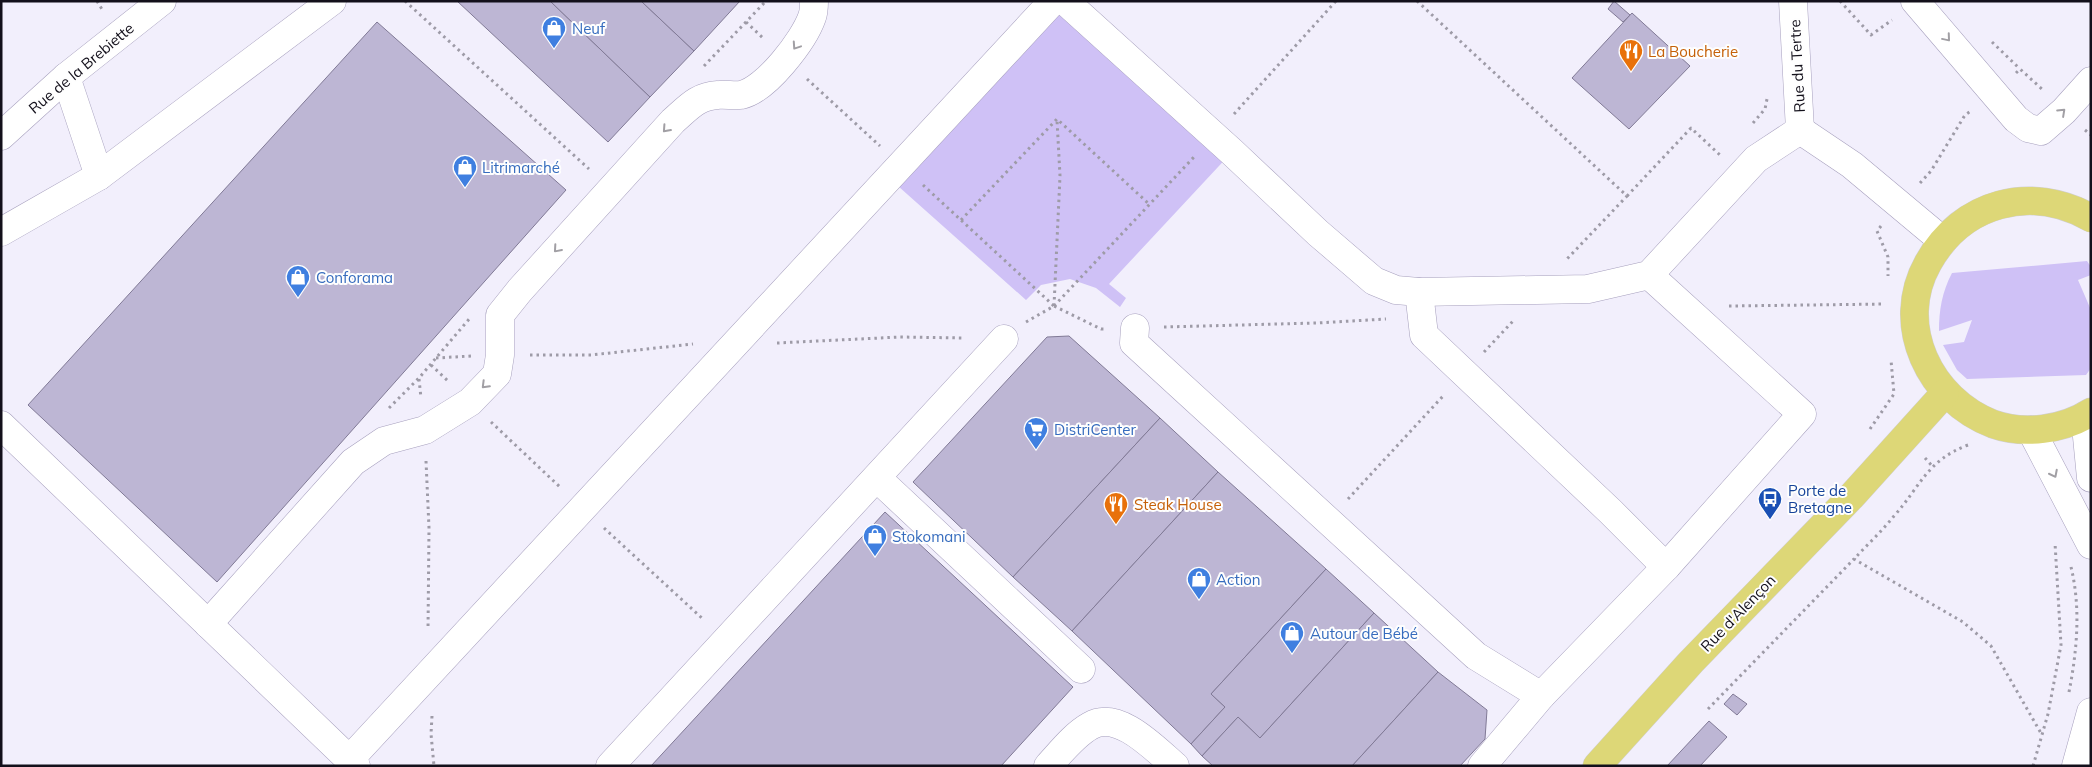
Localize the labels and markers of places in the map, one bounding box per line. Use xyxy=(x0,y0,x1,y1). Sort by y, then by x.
shop icon: Neuf xyxy=(541,15,567,49)
place label: Neuf xyxy=(572,19,606,38)
restaurant icon: La Boucherie xyxy=(1618,38,1644,72)
place label: La Boucherie xyxy=(1648,42,1738,61)
shop icon: Litrimarché xyxy=(452,154,478,188)
place label: Litrimarché xyxy=(482,158,560,177)
shop icon: Conforama xyxy=(285,264,311,298)
place label: Conforama xyxy=(316,268,393,287)
supermarket icon: DistriCenter xyxy=(1023,416,1049,450)
place label: DistriCenter xyxy=(1054,420,1136,439)
place label: Porte de Bretagne xyxy=(1788,481,1852,517)
bus stop icon: Porte de Bretagne xyxy=(1757,486,1783,520)
restaurant icon: Steak House xyxy=(1103,491,1129,525)
place label: Steak House xyxy=(1134,495,1222,514)
shop icon: Stokomani xyxy=(862,523,888,557)
place label: Stokomani xyxy=(892,527,966,546)
shop icon: Action xyxy=(1186,566,1212,600)
place label: Action xyxy=(1216,570,1261,589)
shop icon: Autour de Bébé xyxy=(1279,620,1305,654)
place label: Autour de Bébé xyxy=(1310,624,1418,643)

